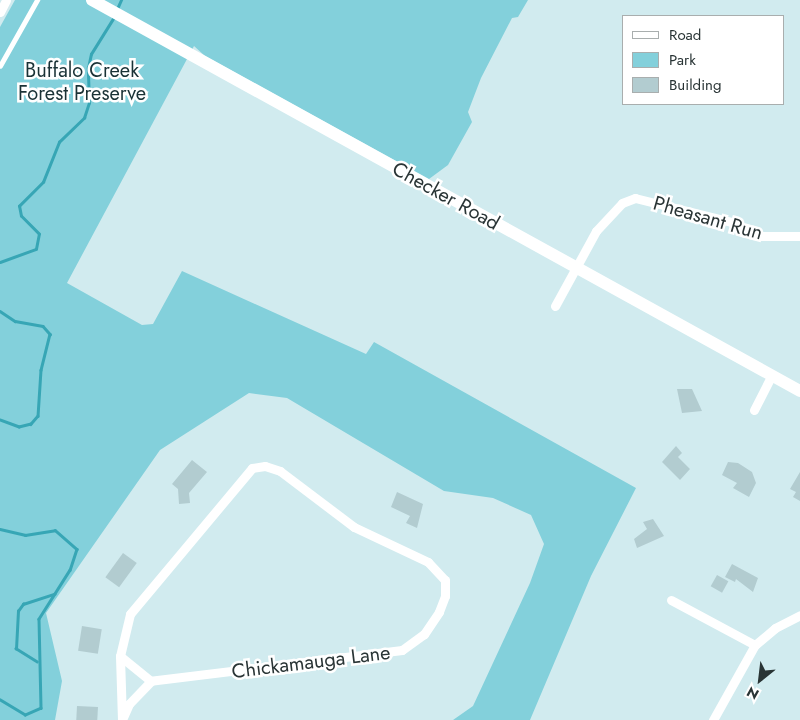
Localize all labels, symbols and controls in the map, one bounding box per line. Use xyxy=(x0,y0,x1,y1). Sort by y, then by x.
legend xyxy=(622,15,785,105)
text: Road xyxy=(669,24,701,46)
text: Park xyxy=(669,49,696,71)
park label: Buffalo Creek Forest Preserve xyxy=(18,58,146,105)
text: Building xyxy=(669,74,721,96)
street label: Checker Road xyxy=(388,157,504,235)
street label: Pheasant Run xyxy=(651,191,765,245)
street label: Chickamauga Lane xyxy=(230,640,392,684)
north arrow xyxy=(735,655,785,705)
text: N xyxy=(743,682,762,705)

